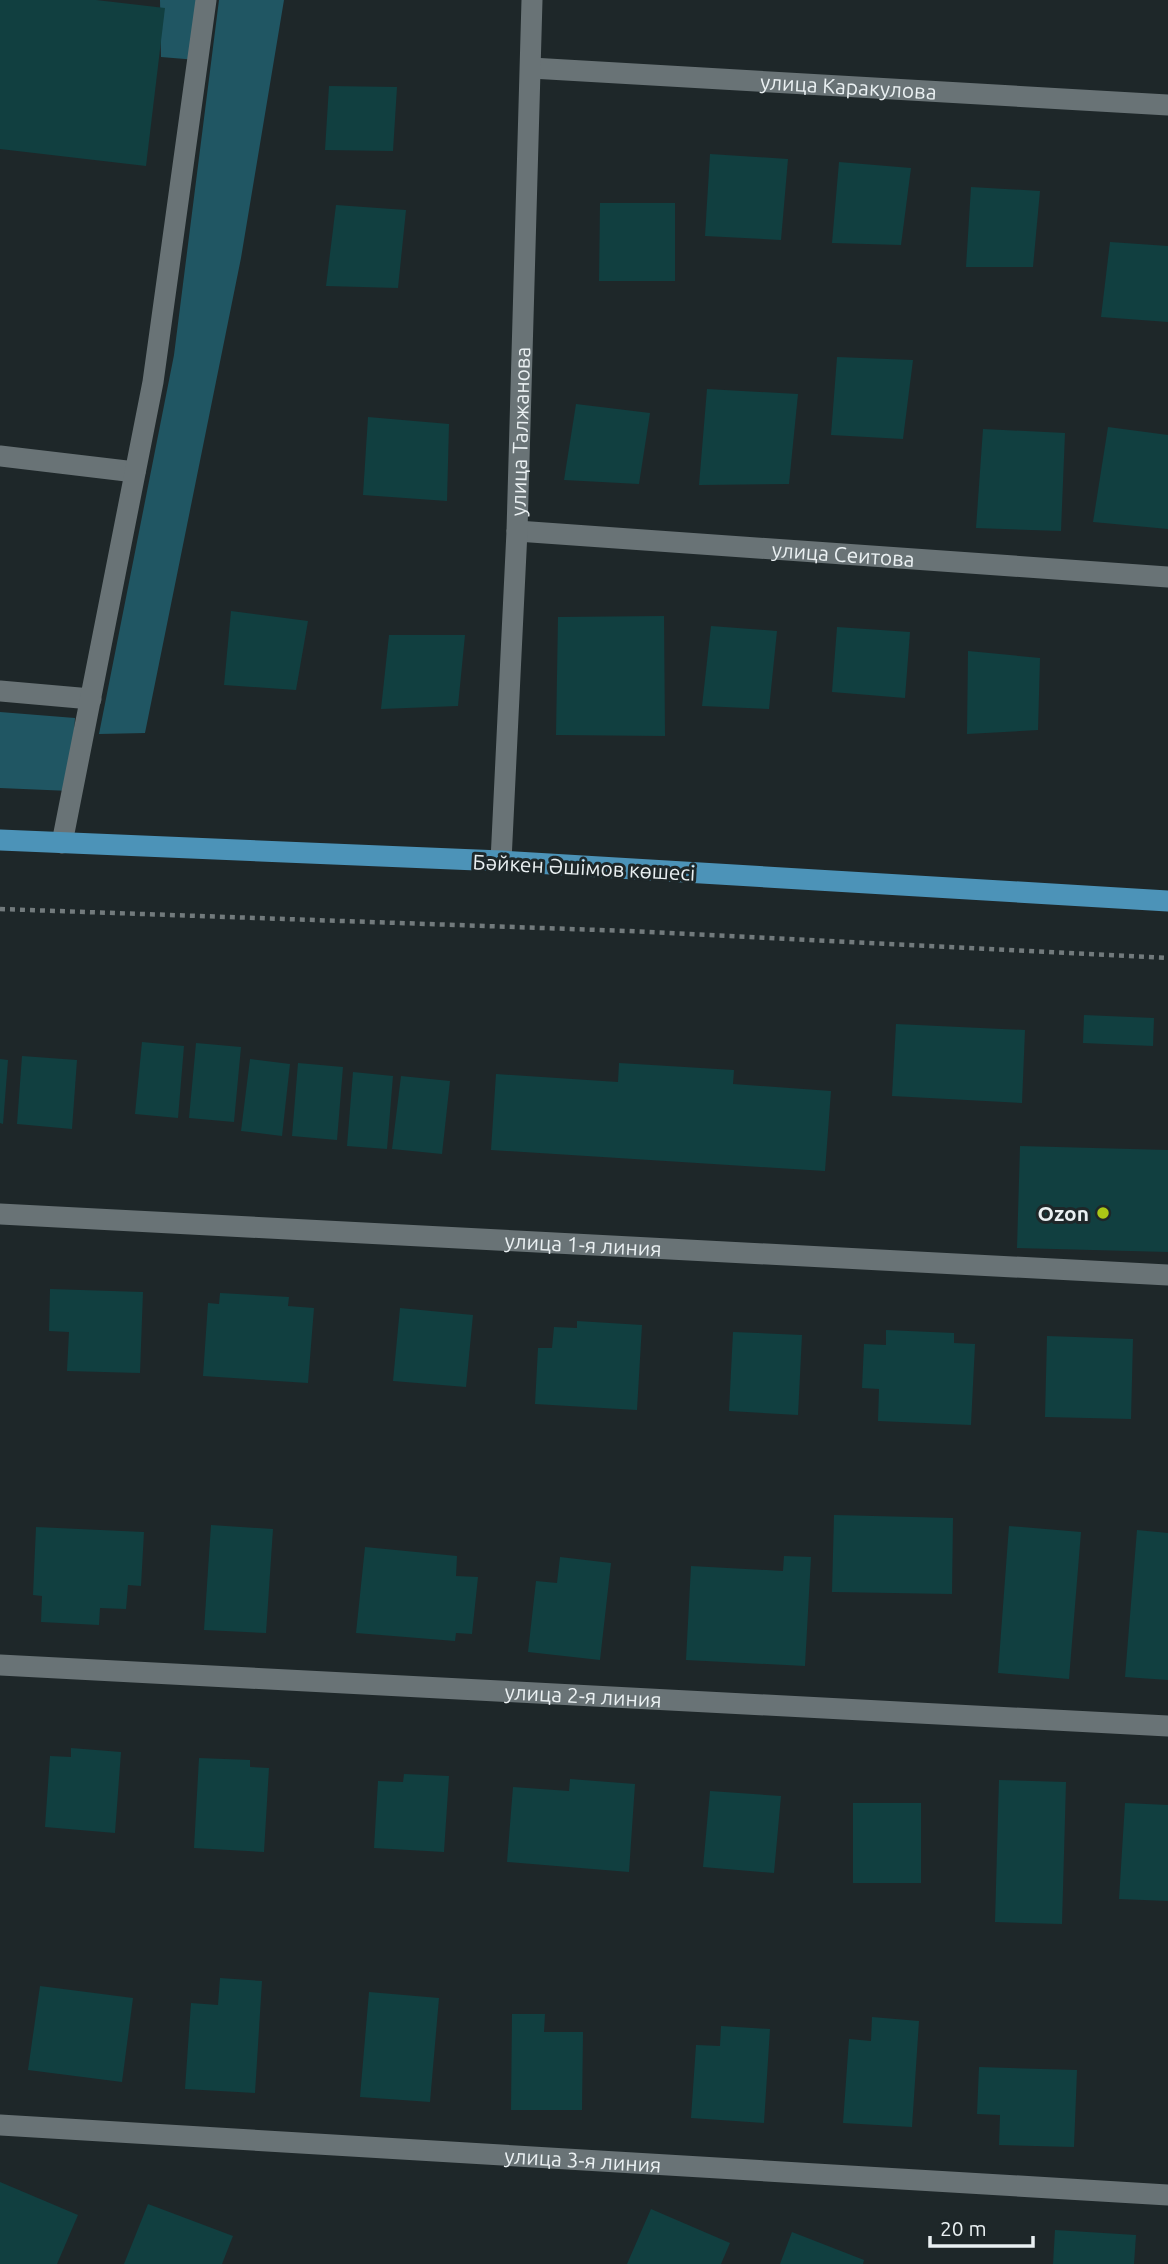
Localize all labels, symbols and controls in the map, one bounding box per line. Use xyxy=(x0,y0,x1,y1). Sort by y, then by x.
street label: улица Каракулова xyxy=(760,69,937,104)
street label: улица Талжанова xyxy=(505,346,534,517)
street label: улица Сеитова xyxy=(771,537,915,571)
street label: Бәйкен Әшімов көшесі xyxy=(472,849,696,885)
place label: Ozon xyxy=(1038,1201,1089,1225)
marker: Ozon xyxy=(1095,1205,1111,1221)
street label: улица 1-я линия xyxy=(504,1228,662,1261)
street label: улица 2-я линия xyxy=(504,1679,662,1712)
street label: улица 3-я линия xyxy=(504,2143,662,2177)
scale bar xyxy=(930,2204,1033,2248)
text: 20 m xyxy=(940,2216,987,2240)

